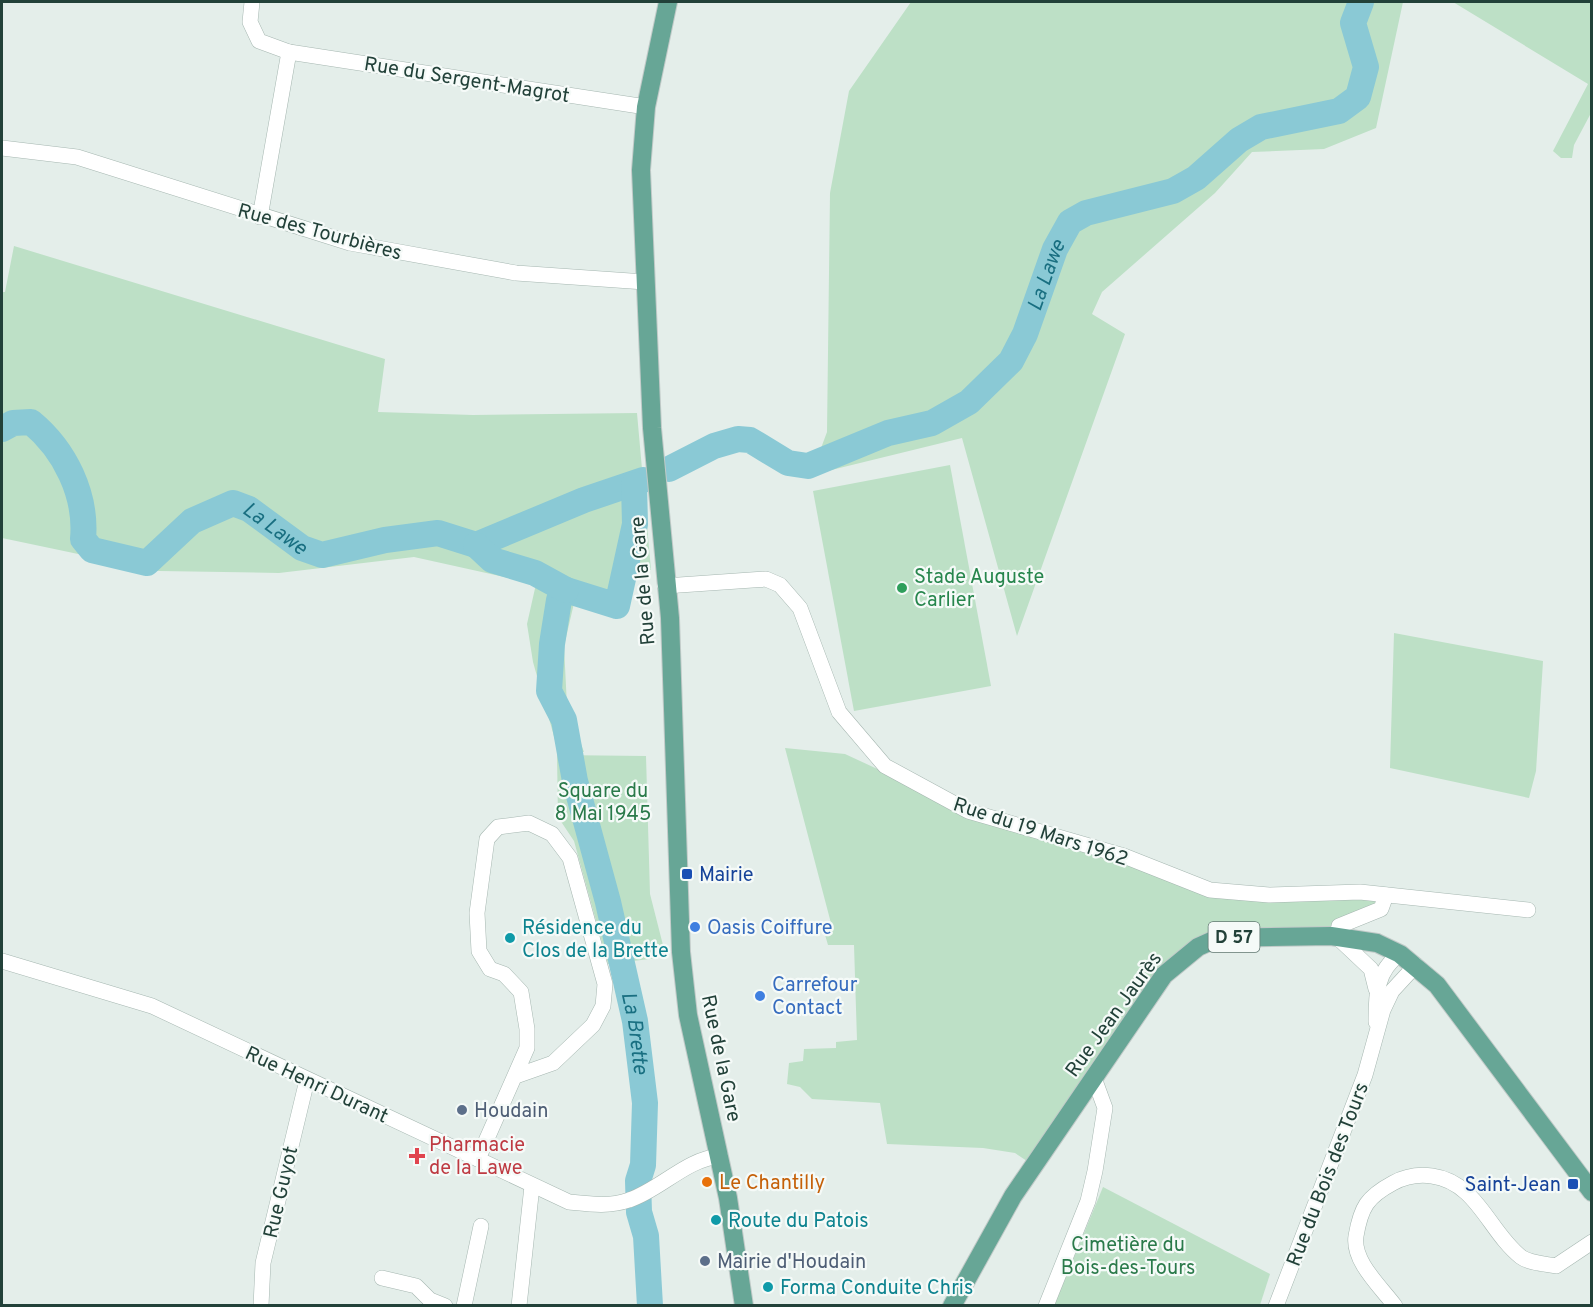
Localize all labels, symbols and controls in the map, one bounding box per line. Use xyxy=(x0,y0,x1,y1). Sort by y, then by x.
street label: Rue du Sergent-Magrot xyxy=(362,52,571,110)
street label: Rue des Tourbières xyxy=(234,198,405,267)
water label: La Lawe xyxy=(1022,234,1073,315)
water label: La Lawe xyxy=(236,497,313,563)
street label: Rue de la Gare xyxy=(625,515,663,646)
place label: Stade Auguste Carlier xyxy=(914,565,1044,614)
marker: Stade Auguste Carlier xyxy=(895,581,909,595)
park label: Square du 8 Mai 1945 xyxy=(555,779,651,828)
street label: Rue du 19 Mars 1962 xyxy=(950,792,1131,873)
place label: Mairie xyxy=(699,863,754,889)
marker: Mairie xyxy=(680,867,694,881)
place label: Résidence du Clos de la Brette xyxy=(522,916,669,965)
place label: Oasis Coiffure xyxy=(707,916,833,942)
marker: Oasis Coiffure xyxy=(688,920,702,934)
road number: D 57 xyxy=(1208,922,1260,952)
marker: Résidence du Clos de la Brette xyxy=(503,931,517,945)
street label: Rue Jean Jaurès xyxy=(1060,947,1169,1083)
place label: Carrefour Contact xyxy=(772,973,858,1022)
water label: La Brette xyxy=(614,989,653,1077)
marker: Carrefour Contact xyxy=(753,989,767,1003)
street label: Rue de la Gare xyxy=(694,992,746,1124)
street label: Rue Henri Durant xyxy=(240,1041,392,1130)
street label: Rue du Bois des Tours xyxy=(1282,1079,1376,1270)
place label: Houdain xyxy=(474,1099,548,1125)
marker: Houdain xyxy=(455,1103,469,1117)
place label: Pharmacie de la Lawe xyxy=(429,1133,525,1182)
street label: Rue Guyot xyxy=(259,1144,305,1241)
marker: Pharmacie de la Lawe xyxy=(410,1149,424,1163)
place label: Le Chantilly xyxy=(719,1171,825,1197)
place label: Saint-Jean xyxy=(1464,1173,1561,1199)
marker: Le Chantilly xyxy=(700,1175,714,1189)
marker: Saint-Jean xyxy=(1566,1177,1580,1191)
place label: Route du Patois xyxy=(728,1209,869,1235)
marker: Route du Patois xyxy=(709,1213,723,1227)
park label: Cimetière du Bois-des-Tours xyxy=(1061,1233,1195,1282)
place label: Mairie d'Houdain xyxy=(717,1250,866,1276)
marker: Mairie d'Houdain xyxy=(698,1254,712,1268)
place label: Forma Conduite Chris xyxy=(780,1276,973,1302)
marker: Forma Conduite Chris xyxy=(761,1280,775,1294)

